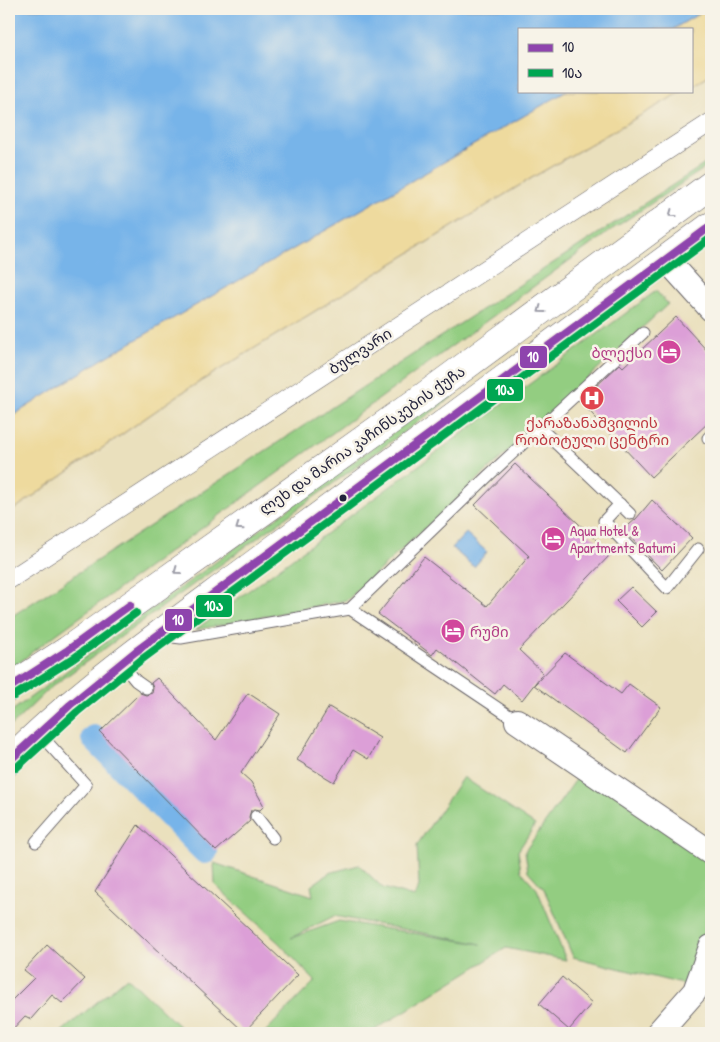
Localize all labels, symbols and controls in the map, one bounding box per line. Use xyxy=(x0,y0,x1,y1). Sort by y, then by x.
legend xyxy=(518,28,692,92)
text: 10 xyxy=(562,36,574,57)
text: 10ა xyxy=(562,62,582,83)
one-way arrow xyxy=(668,208,678,217)
one-way arrow xyxy=(537,304,547,313)
street label: ბულვარი xyxy=(324,323,396,379)
hotel icon: ბლექსი xyxy=(656,339,682,365)
place label: ბლექსი xyxy=(591,342,652,363)
line badge: 10 xyxy=(519,345,548,369)
text: 10 xyxy=(527,347,539,366)
street label: ლეხ და მარია კაჩინსკების ქუჩა xyxy=(255,361,469,519)
line badge: 10ა xyxy=(486,378,524,402)
text: 10ა xyxy=(495,380,515,399)
hospital icon: ქარაზანაშვილის რობოტული ცენტრი xyxy=(579,385,605,411)
place label: ქარაზანაშვილის რობოტული ცენტრი xyxy=(515,412,669,450)
unlabelled marker xyxy=(338,493,348,503)
place label: Aqua Hotel & Apartments Batumi xyxy=(570,520,676,558)
one-way arrow xyxy=(235,521,244,530)
hotel icon: Aqua Hotel & Apartments Batumi xyxy=(540,526,566,552)
one-way arrow xyxy=(173,565,183,574)
line badge: 10ა xyxy=(195,594,233,618)
text: 10ა xyxy=(204,596,224,615)
line badge: 10 xyxy=(164,608,193,632)
text: 10 xyxy=(172,610,184,629)
hotel icon: რუმი xyxy=(440,618,466,644)
place label: რუმი xyxy=(470,621,509,642)

